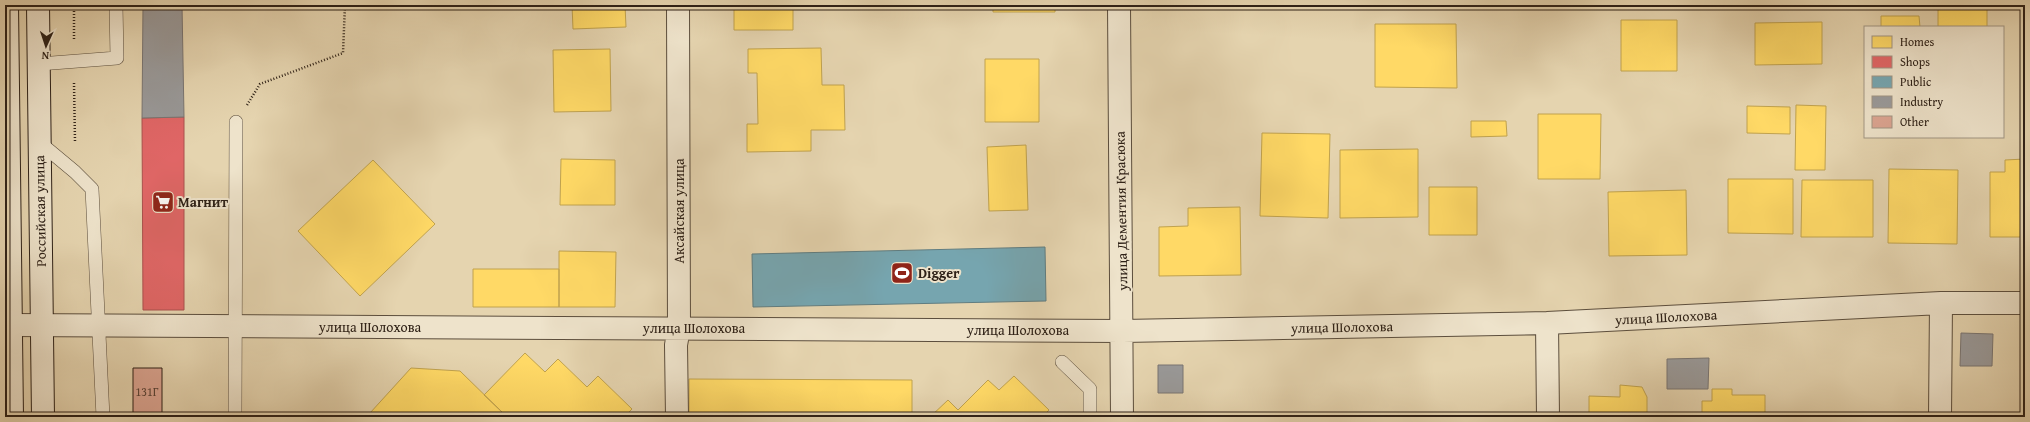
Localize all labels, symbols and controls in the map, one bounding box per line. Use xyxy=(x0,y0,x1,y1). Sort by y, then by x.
north arrow xyxy=(26,26,66,66)
legend xyxy=(1864,26,2004,138)
text: Homes xyxy=(1900,33,1935,50)
text: N xyxy=(41,48,50,64)
text: Shops xyxy=(1900,53,1930,70)
text: Public xyxy=(1900,73,1932,90)
text: Industry xyxy=(1900,93,1943,110)
text: Other xyxy=(1900,113,1929,130)
street label: улица Дементия Красюка xyxy=(1110,131,1132,292)
street label: Российская улица xyxy=(29,155,51,267)
street label: Аксайская улица xyxy=(669,158,689,264)
supermarket icon: Магнит xyxy=(150,189,176,215)
place label: Магнит xyxy=(178,192,229,212)
sports icon: Digger xyxy=(889,260,915,286)
place label: Digger xyxy=(918,263,960,283)
street label: улица Шолохова xyxy=(1613,304,1718,330)
street label: улица Шолохова xyxy=(1290,316,1394,338)
street label: улица Шолохова xyxy=(318,317,422,337)
street label: улица Шолохова xyxy=(642,318,746,338)
street label: улица Шолохова xyxy=(966,320,1070,340)
house number: 131Г xyxy=(135,383,159,400)

